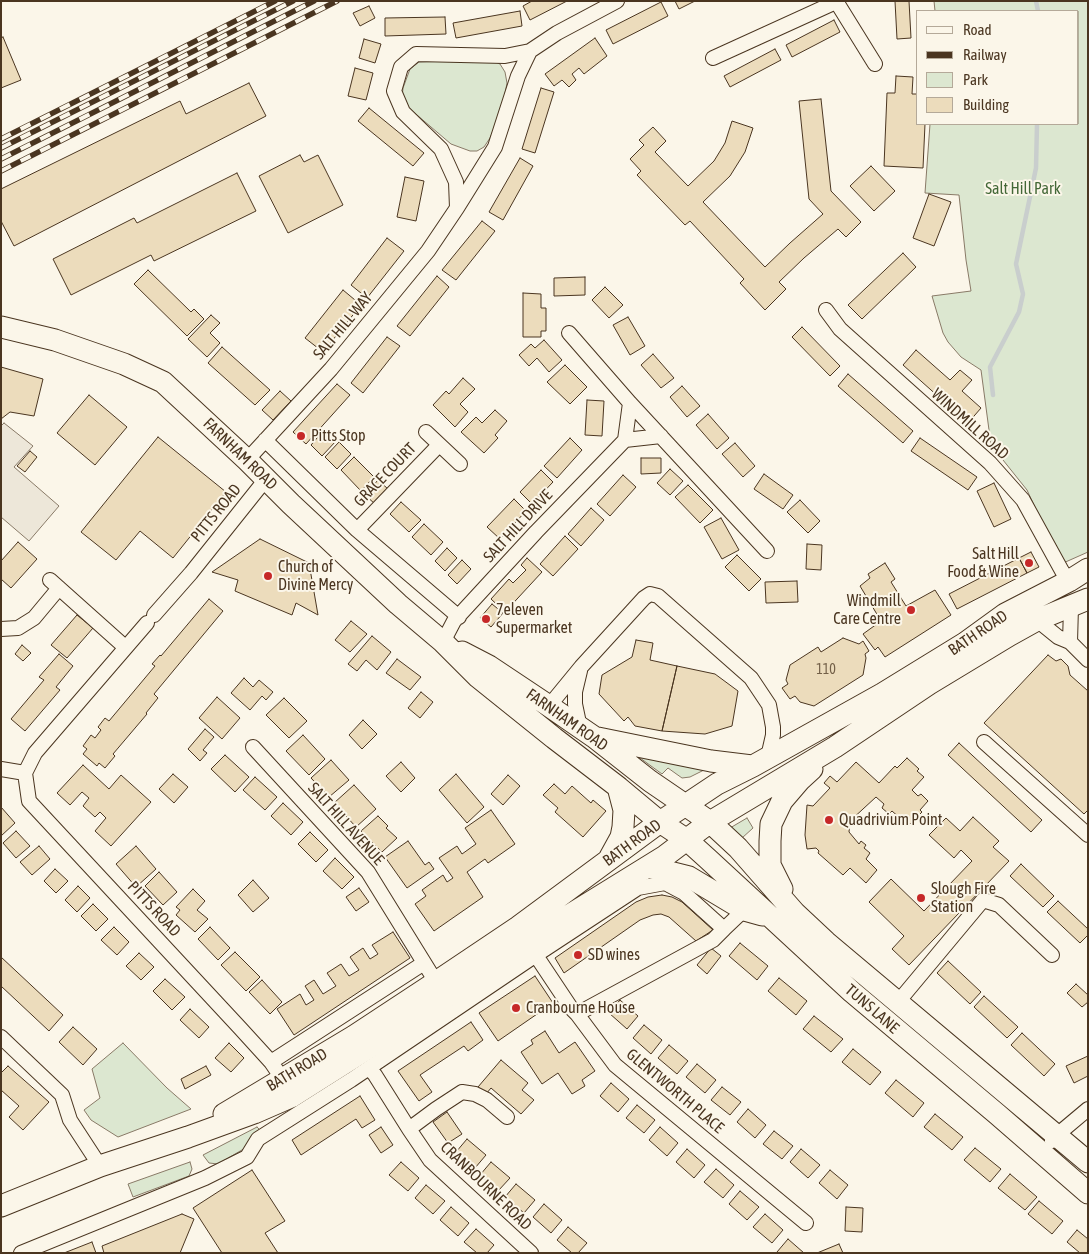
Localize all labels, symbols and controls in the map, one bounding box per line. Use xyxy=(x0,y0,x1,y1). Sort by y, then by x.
legend xyxy=(916,10,1079,125)
text: Road xyxy=(963,21,992,38)
text: Railway xyxy=(963,46,1007,63)
text: Park xyxy=(963,71,988,88)
text: Building xyxy=(963,96,1009,113)
park label: Salt Hill Park xyxy=(985,179,1061,199)
street label: SALT HILL WAY xyxy=(309,288,377,364)
street label: WINDMILL ROAD xyxy=(927,384,1013,464)
street label: FARNHAM ROAD xyxy=(199,414,281,494)
place label: Pitts Stop xyxy=(311,426,366,446)
marker: Pitts Stop xyxy=(295,430,307,442)
street label: GRACE COURT xyxy=(350,439,420,511)
street label: PITTS ROAD xyxy=(187,480,245,546)
street label: SALT HILL DRIVE xyxy=(480,486,556,566)
place label: Salt Hill Food & Wine xyxy=(947,544,1019,582)
place label: Church of Divine Mercy xyxy=(278,557,353,595)
marker: Salt Hill Food & Wine xyxy=(1023,557,1035,569)
marker: Church of Divine Mercy xyxy=(262,570,274,582)
place label: Windmill Care Centre xyxy=(833,591,901,629)
place label: 7eleven Supermarket xyxy=(496,600,572,638)
marker: Windmill Care Centre xyxy=(905,604,917,616)
street label: BATH ROAD xyxy=(945,606,1011,660)
marker: 7eleven Supermarket xyxy=(480,613,492,625)
house number: 110 xyxy=(816,662,836,678)
street label: FARNHAM ROAD xyxy=(522,685,612,755)
street label: SALT HILL AVENUE xyxy=(304,779,388,869)
place label: Quadrivium Point xyxy=(839,810,942,830)
marker: Quadrivium Point xyxy=(823,814,835,826)
street label: BATH ROAD xyxy=(599,815,665,871)
street label: PITTS ROAD xyxy=(123,877,185,941)
place label: Slough Fire Station xyxy=(931,879,996,917)
marker: Slough Fire Station xyxy=(915,892,927,904)
place label: SD wines xyxy=(588,945,640,965)
marker: SD wines xyxy=(572,949,584,961)
street label: TUNS LANE xyxy=(841,980,903,1038)
place label: Cranbourne House xyxy=(526,998,635,1018)
marker: Cranbourne House xyxy=(510,1002,522,1014)
street label: BATH ROAD xyxy=(263,1044,331,1096)
street label: GLENTWORTH PLACE xyxy=(622,1045,728,1137)
street label: CRANBOURNE ROAD xyxy=(436,1138,536,1234)

